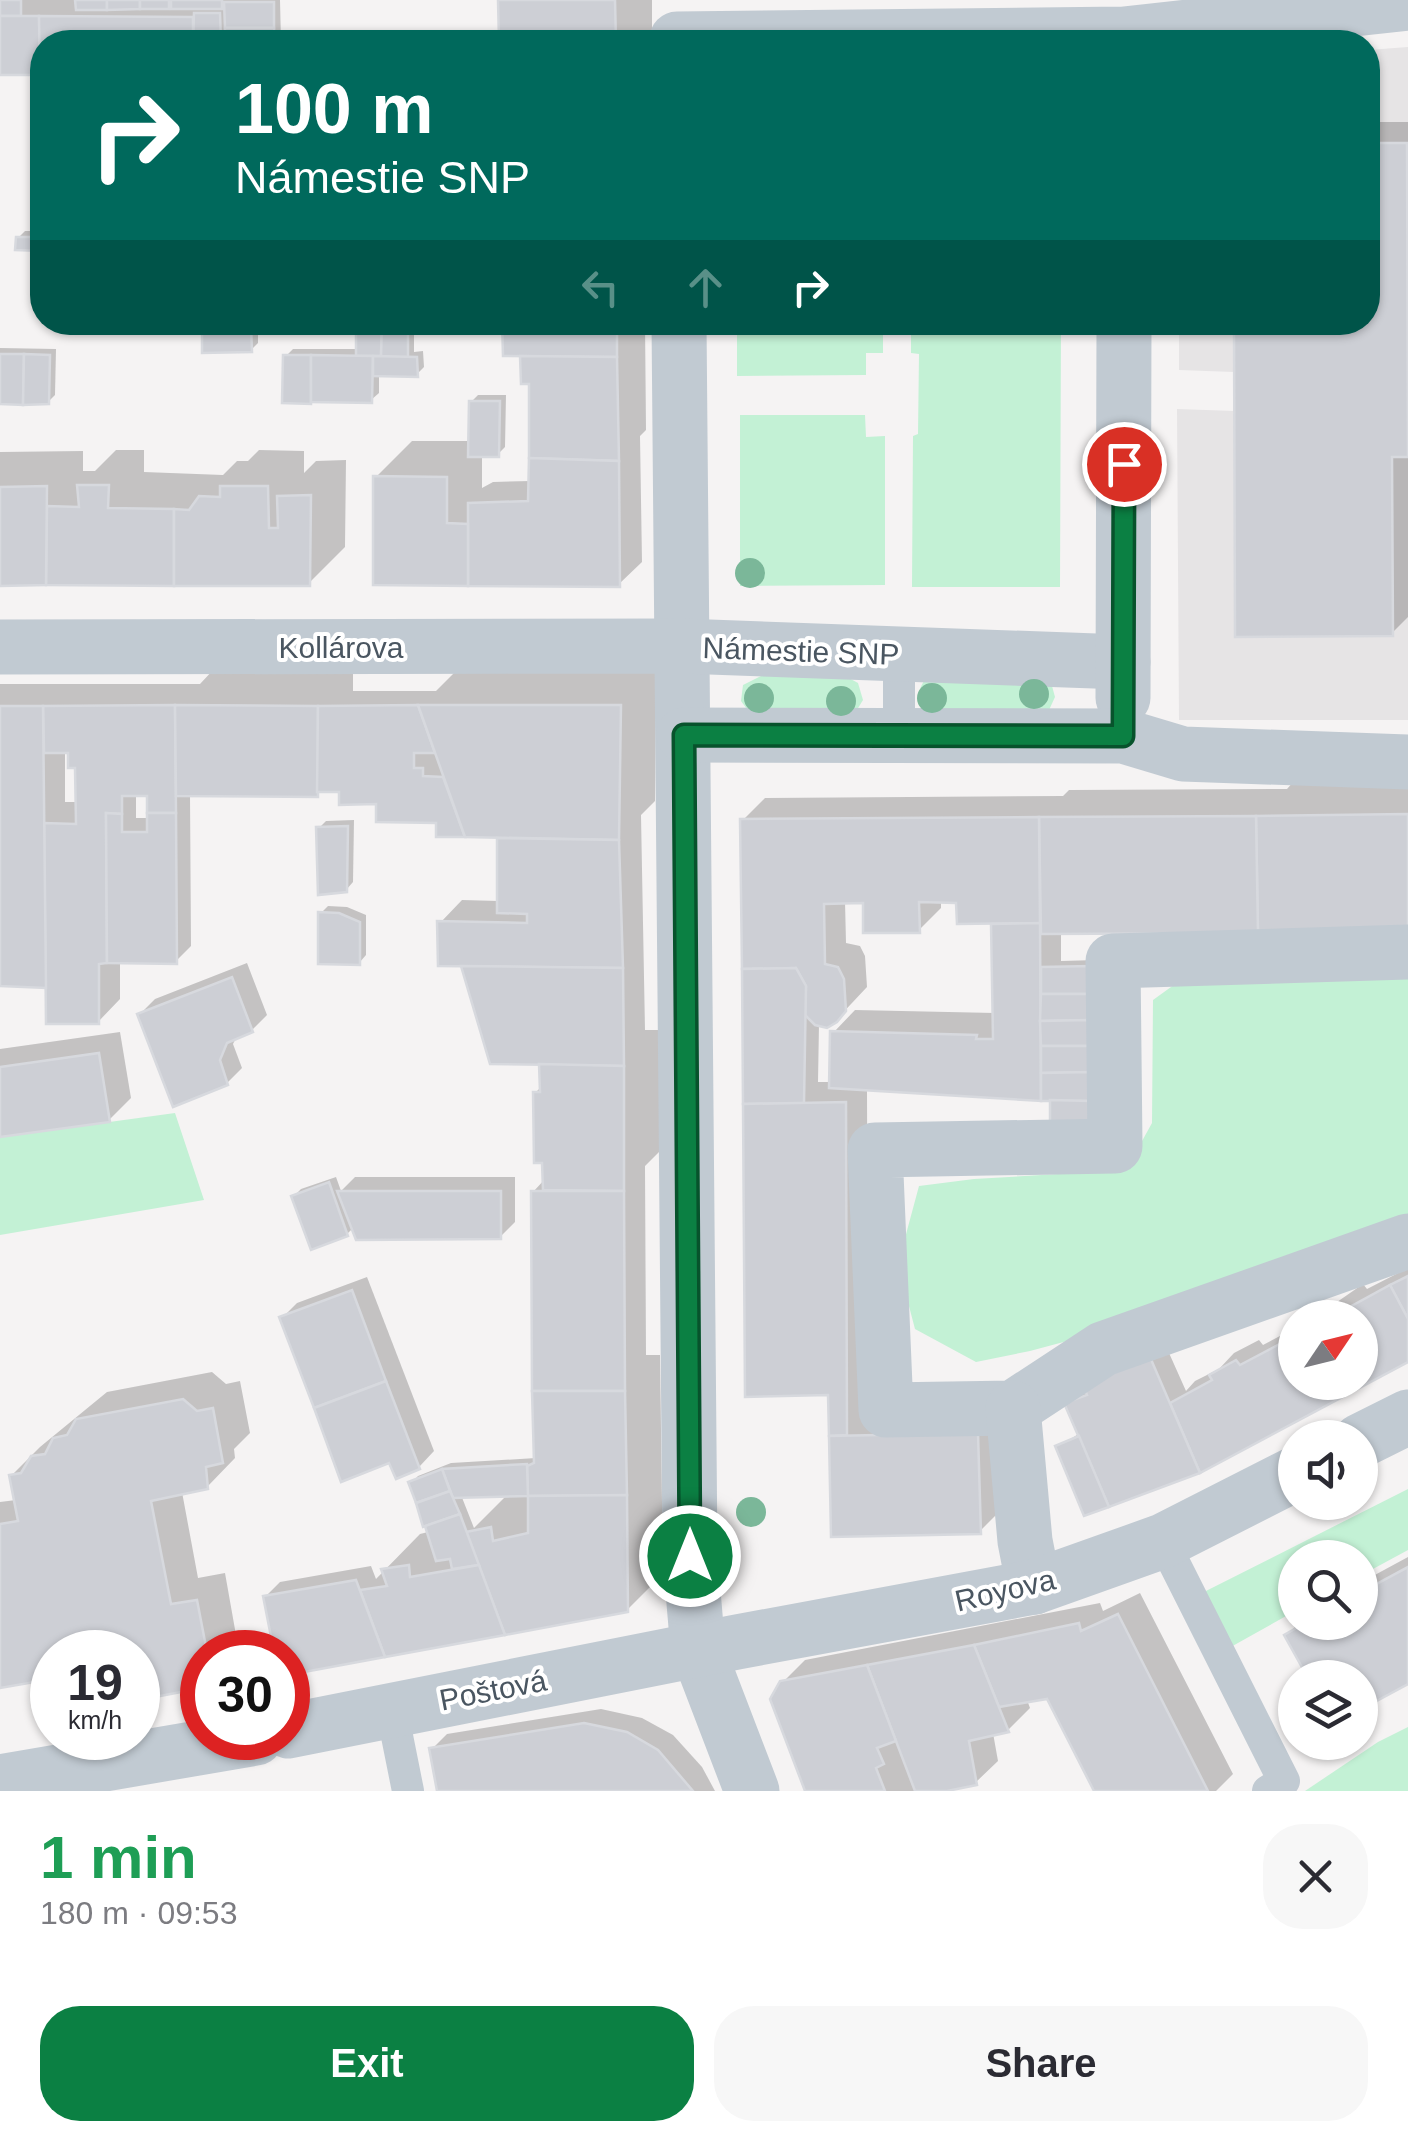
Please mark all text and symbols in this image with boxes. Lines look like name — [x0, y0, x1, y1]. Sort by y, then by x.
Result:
icon: right — [70, 70, 200, 200]
text: 100 m — [235, 70, 433, 148]
text: Námestie SNP — [235, 152, 530, 203]
icon: left — [573, 260, 628, 315]
icon: ahead — [678, 260, 733, 315]
icon: right — [783, 260, 838, 315]
pin — [1082, 422, 1167, 507]
icon: arrive — [1097, 437, 1152, 492]
street label: Kollárova — [278, 631, 404, 664]
street label: Námestie SNP — [702, 631, 900, 671]
north arrow — [1278, 1300, 1378, 1400]
map controls — [1278, 1300, 1378, 1760]
button: sound — [1278, 1420, 1378, 1520]
position arrow — [638, 1504, 742, 1608]
button: search — [1278, 1540, 1378, 1640]
street label: Royova — [952, 1562, 1059, 1618]
speed limit sign: 30 — [180, 1630, 310, 1760]
text: 19 — [67, 1655, 123, 1711]
button: layers — [1278, 1660, 1378, 1760]
street label: Poštová — [437, 1663, 550, 1717]
text: km/h — [68, 1706, 122, 1734]
text: 1 min — [40, 1824, 197, 1891]
button: close — [1263, 1824, 1368, 1929]
text: 180 m · 09:53 — [40, 1895, 237, 1931]
button: Exit — [40, 2006, 694, 2121]
button: Share — [714, 2006, 1368, 2121]

